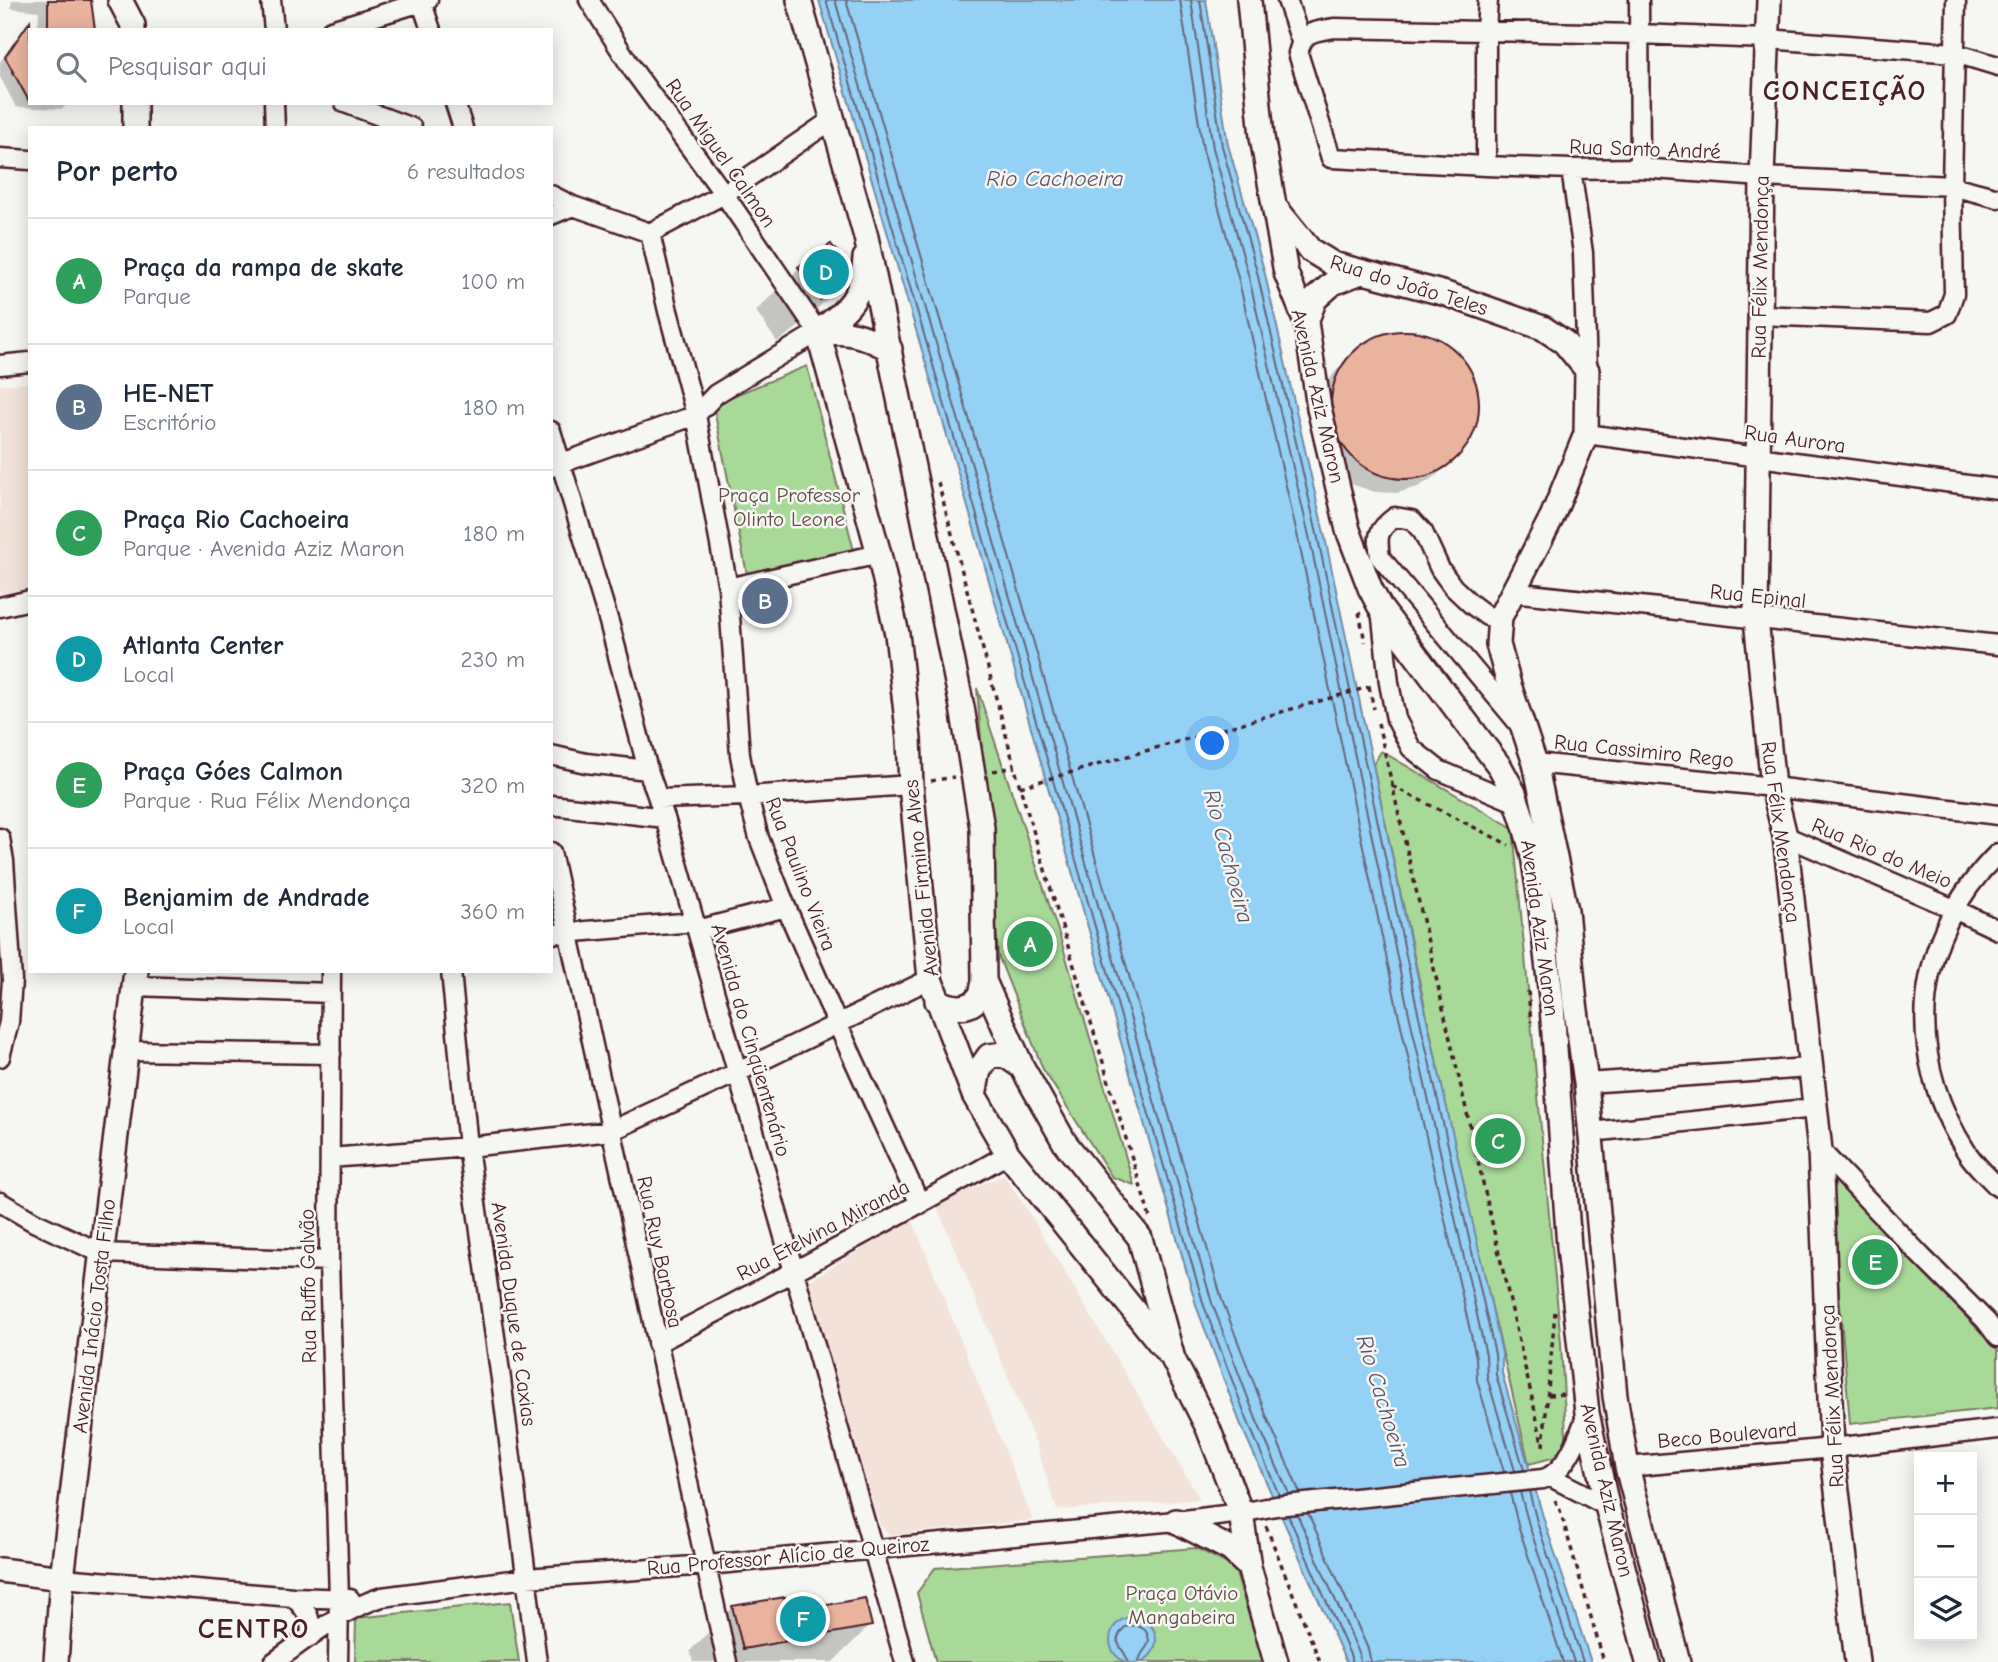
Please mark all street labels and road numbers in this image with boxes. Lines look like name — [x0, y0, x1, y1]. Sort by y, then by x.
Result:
street label: Rua Miguel Calmon — [661, 74, 781, 232]
street label: Rua Santo André — [1569, 134, 1721, 164]
street label: Rua Félix Mendonça — [1746, 175, 1774, 359]
street label: Rua do João Teles — [1327, 250, 1491, 320]
street label: Avenida Aziz Maron — [1286, 307, 1350, 485]
street label: Rua Aurora — [1743, 420, 1847, 458]
street label: Rua Epinal — [1709, 579, 1807, 613]
street label: Rua Cassimiro Rego — [1553, 730, 1735, 772]
street label: Rua Félix Mendonça — [1756, 740, 1806, 924]
street label: Avenida Firmino Alves — [899, 778, 943, 978]
street label: Rua Paulino Vieira — [761, 794, 841, 954]
street label: Rua Rio do Meio — [1808, 813, 1956, 893]
street label: Avenida Aziz Maron — [1516, 838, 1564, 1018]
street label: Avenida do Cinqüentenário — [706, 921, 796, 1159]
street label: Rua Ruy Barbosa — [632, 1174, 688, 1330]
street label: Rua Etelvina Miranda — [733, 1174, 913, 1286]
street label: Avenida Inácio Tosta Filho — [68, 1197, 120, 1435]
street label: Avenida Duque de Caxias — [486, 1200, 542, 1428]
street label: Rua Ruffo Galvão — [295, 1209, 321, 1363]
street label: Rua Félix Mendonça — [1815, 1304, 1849, 1488]
street label: Avenida Aziz Maron — [1575, 1401, 1639, 1579]
street label: Beco Boulevard — [1656, 1417, 1798, 1453]
street label: Rua Professor Alício de Queiroz — [646, 1532, 930, 1580]

